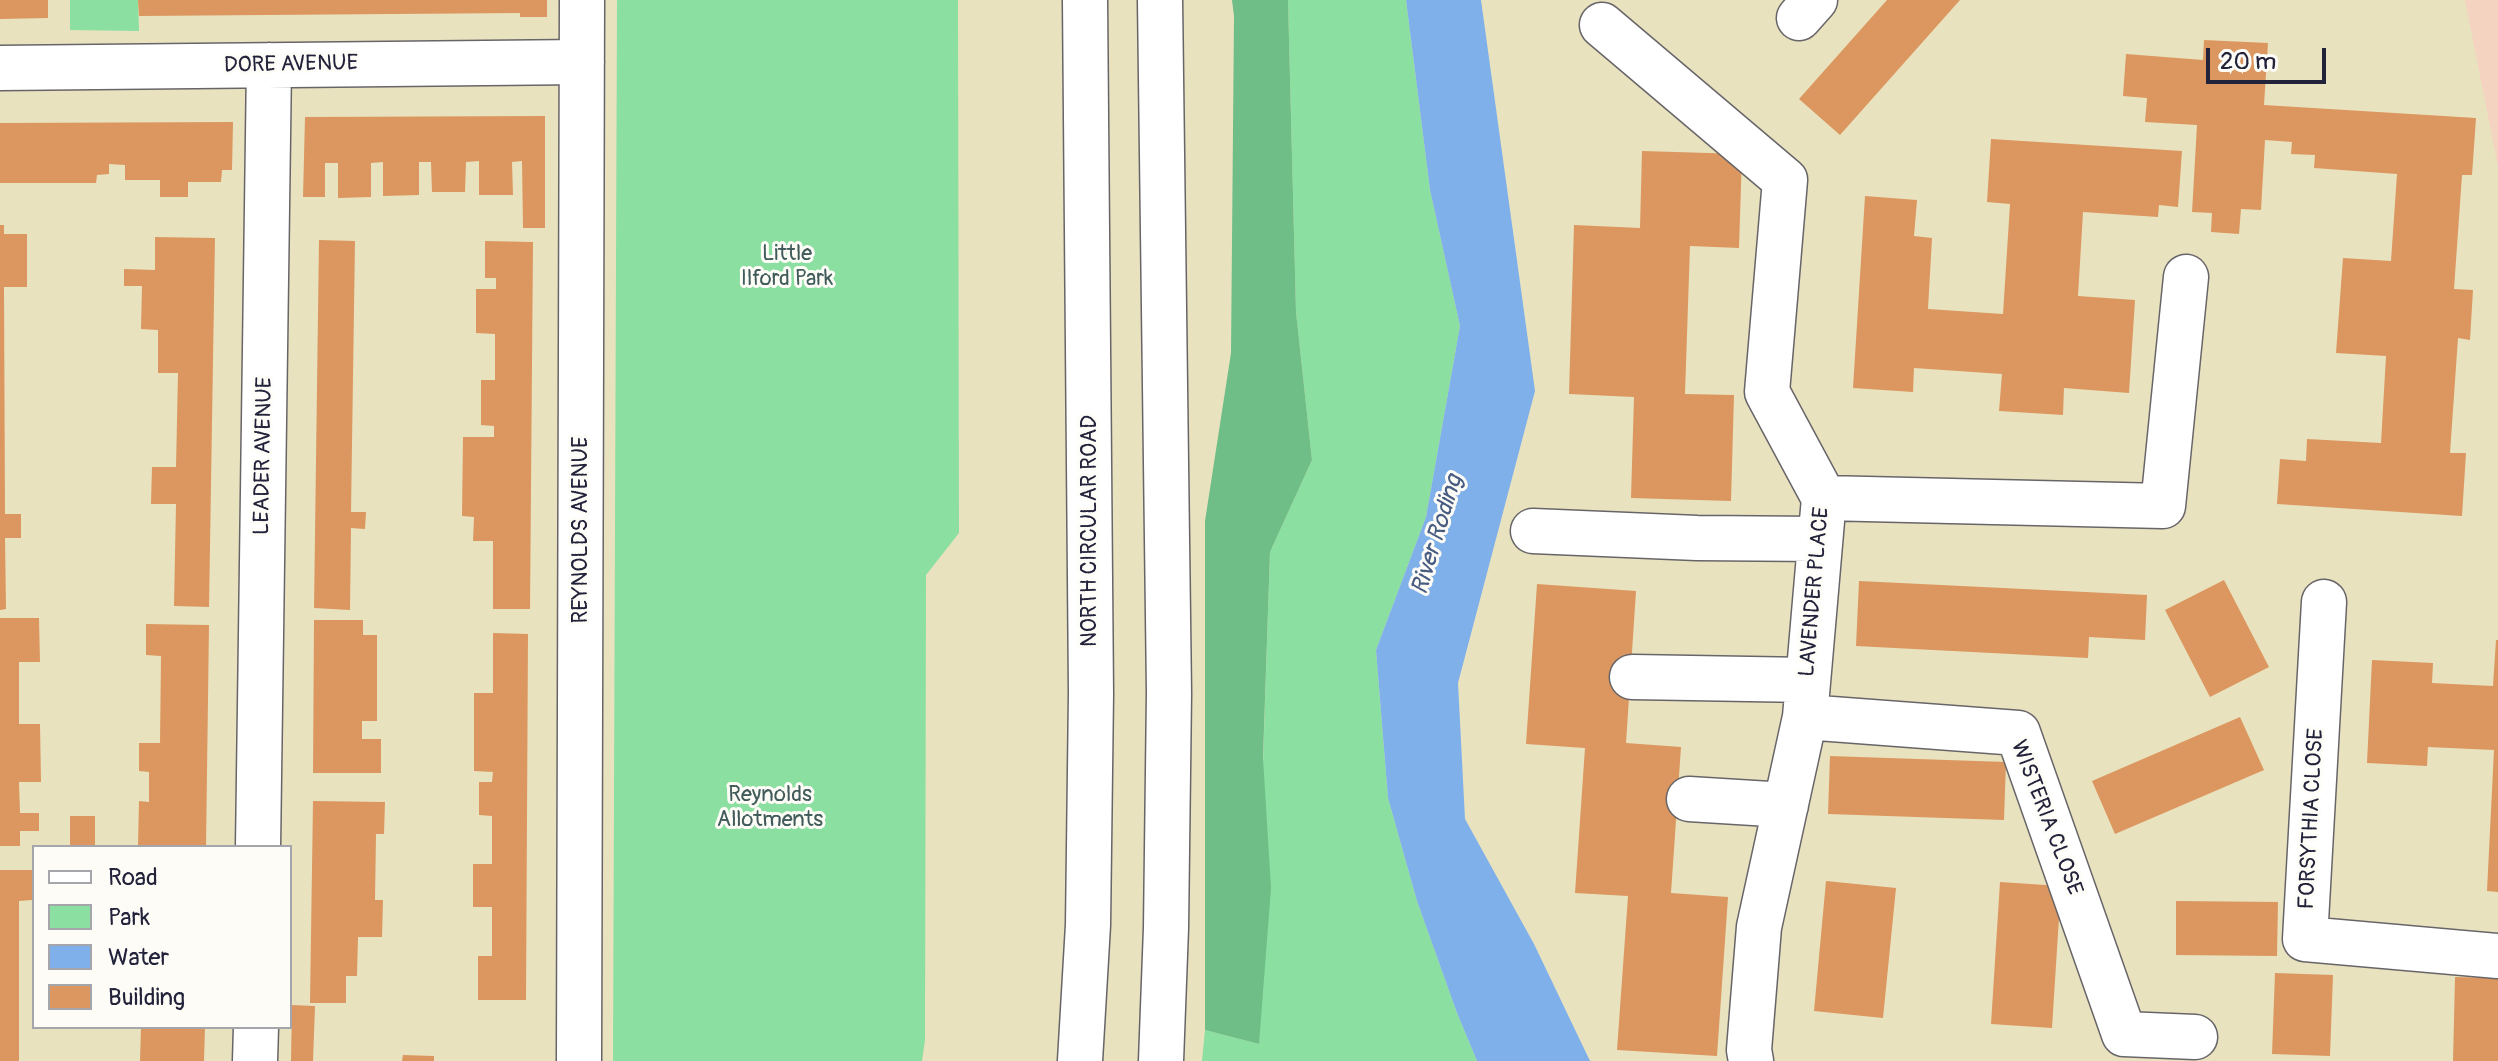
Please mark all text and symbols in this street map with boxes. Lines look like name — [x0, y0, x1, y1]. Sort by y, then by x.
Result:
scale bar — [2210, 32, 2330, 82]
text: 20 m — [2220, 47, 2276, 76]
street label: DORE AVENUE — [224, 51, 358, 79]
park label: Little Ilford Park — [741, 241, 833, 292]
street label: LEADER AVENUE — [249, 377, 279, 535]
street label: NORTH CIRCULAR ROAD — [1077, 415, 1103, 647]
street label: REYNOLDS AVENUE — [568, 437, 594, 623]
water label: River Roding — [1406, 472, 1470, 598]
street label: LAVENDER PLACE — [1794, 506, 1836, 678]
street label: FORSYTHIA CLOSE — [2294, 728, 2330, 910]
street label: WISTERIA CLOSE — [2004, 737, 2088, 899]
park label: Reynolds Allotments — [717, 782, 823, 834]
legend — [32, 845, 292, 1029]
text: Road — [108, 863, 158, 892]
text: Park — [108, 903, 150, 932]
text: Water — [108, 943, 169, 972]
text: Building — [108, 983, 185, 1012]

